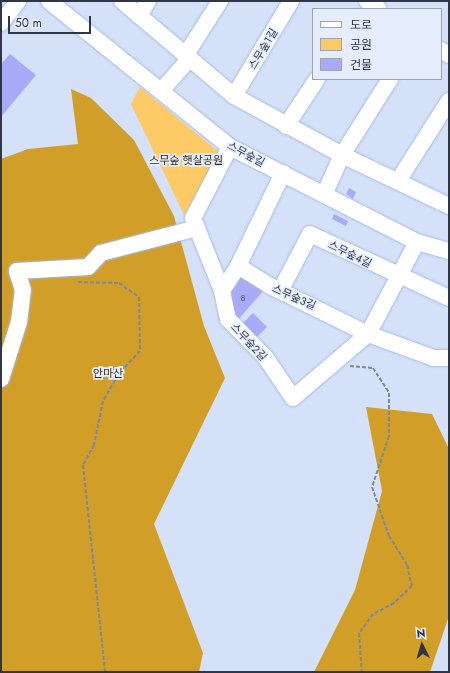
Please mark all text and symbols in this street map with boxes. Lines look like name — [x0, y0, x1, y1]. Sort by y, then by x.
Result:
scale bar — [10, 8, 93, 34]
legend — [312, 8, 442, 80]
text: 50 m — [15, 14, 42, 32]
text: 도로 — [350, 16, 372, 34]
street label: 스무숲1길 — [246, 26, 280, 72]
text: 공원 — [350, 36, 372, 54]
text: 건물 — [350, 56, 372, 74]
street label: 스무숲길 — [225, 139, 267, 169]
park label: 스무숲 햇살공원 — [149, 153, 223, 167]
street label: 스무숲4길 — [326, 238, 374, 270]
street label: 스무숲3길 — [270, 282, 318, 312]
house number: 8 — [241, 293, 245, 303]
street label: 스무숲2길 — [228, 320, 270, 364]
park label: 안마산 — [93, 366, 123, 380]
north arrow — [402, 625, 442, 665]
text: N — [416, 625, 426, 641]

